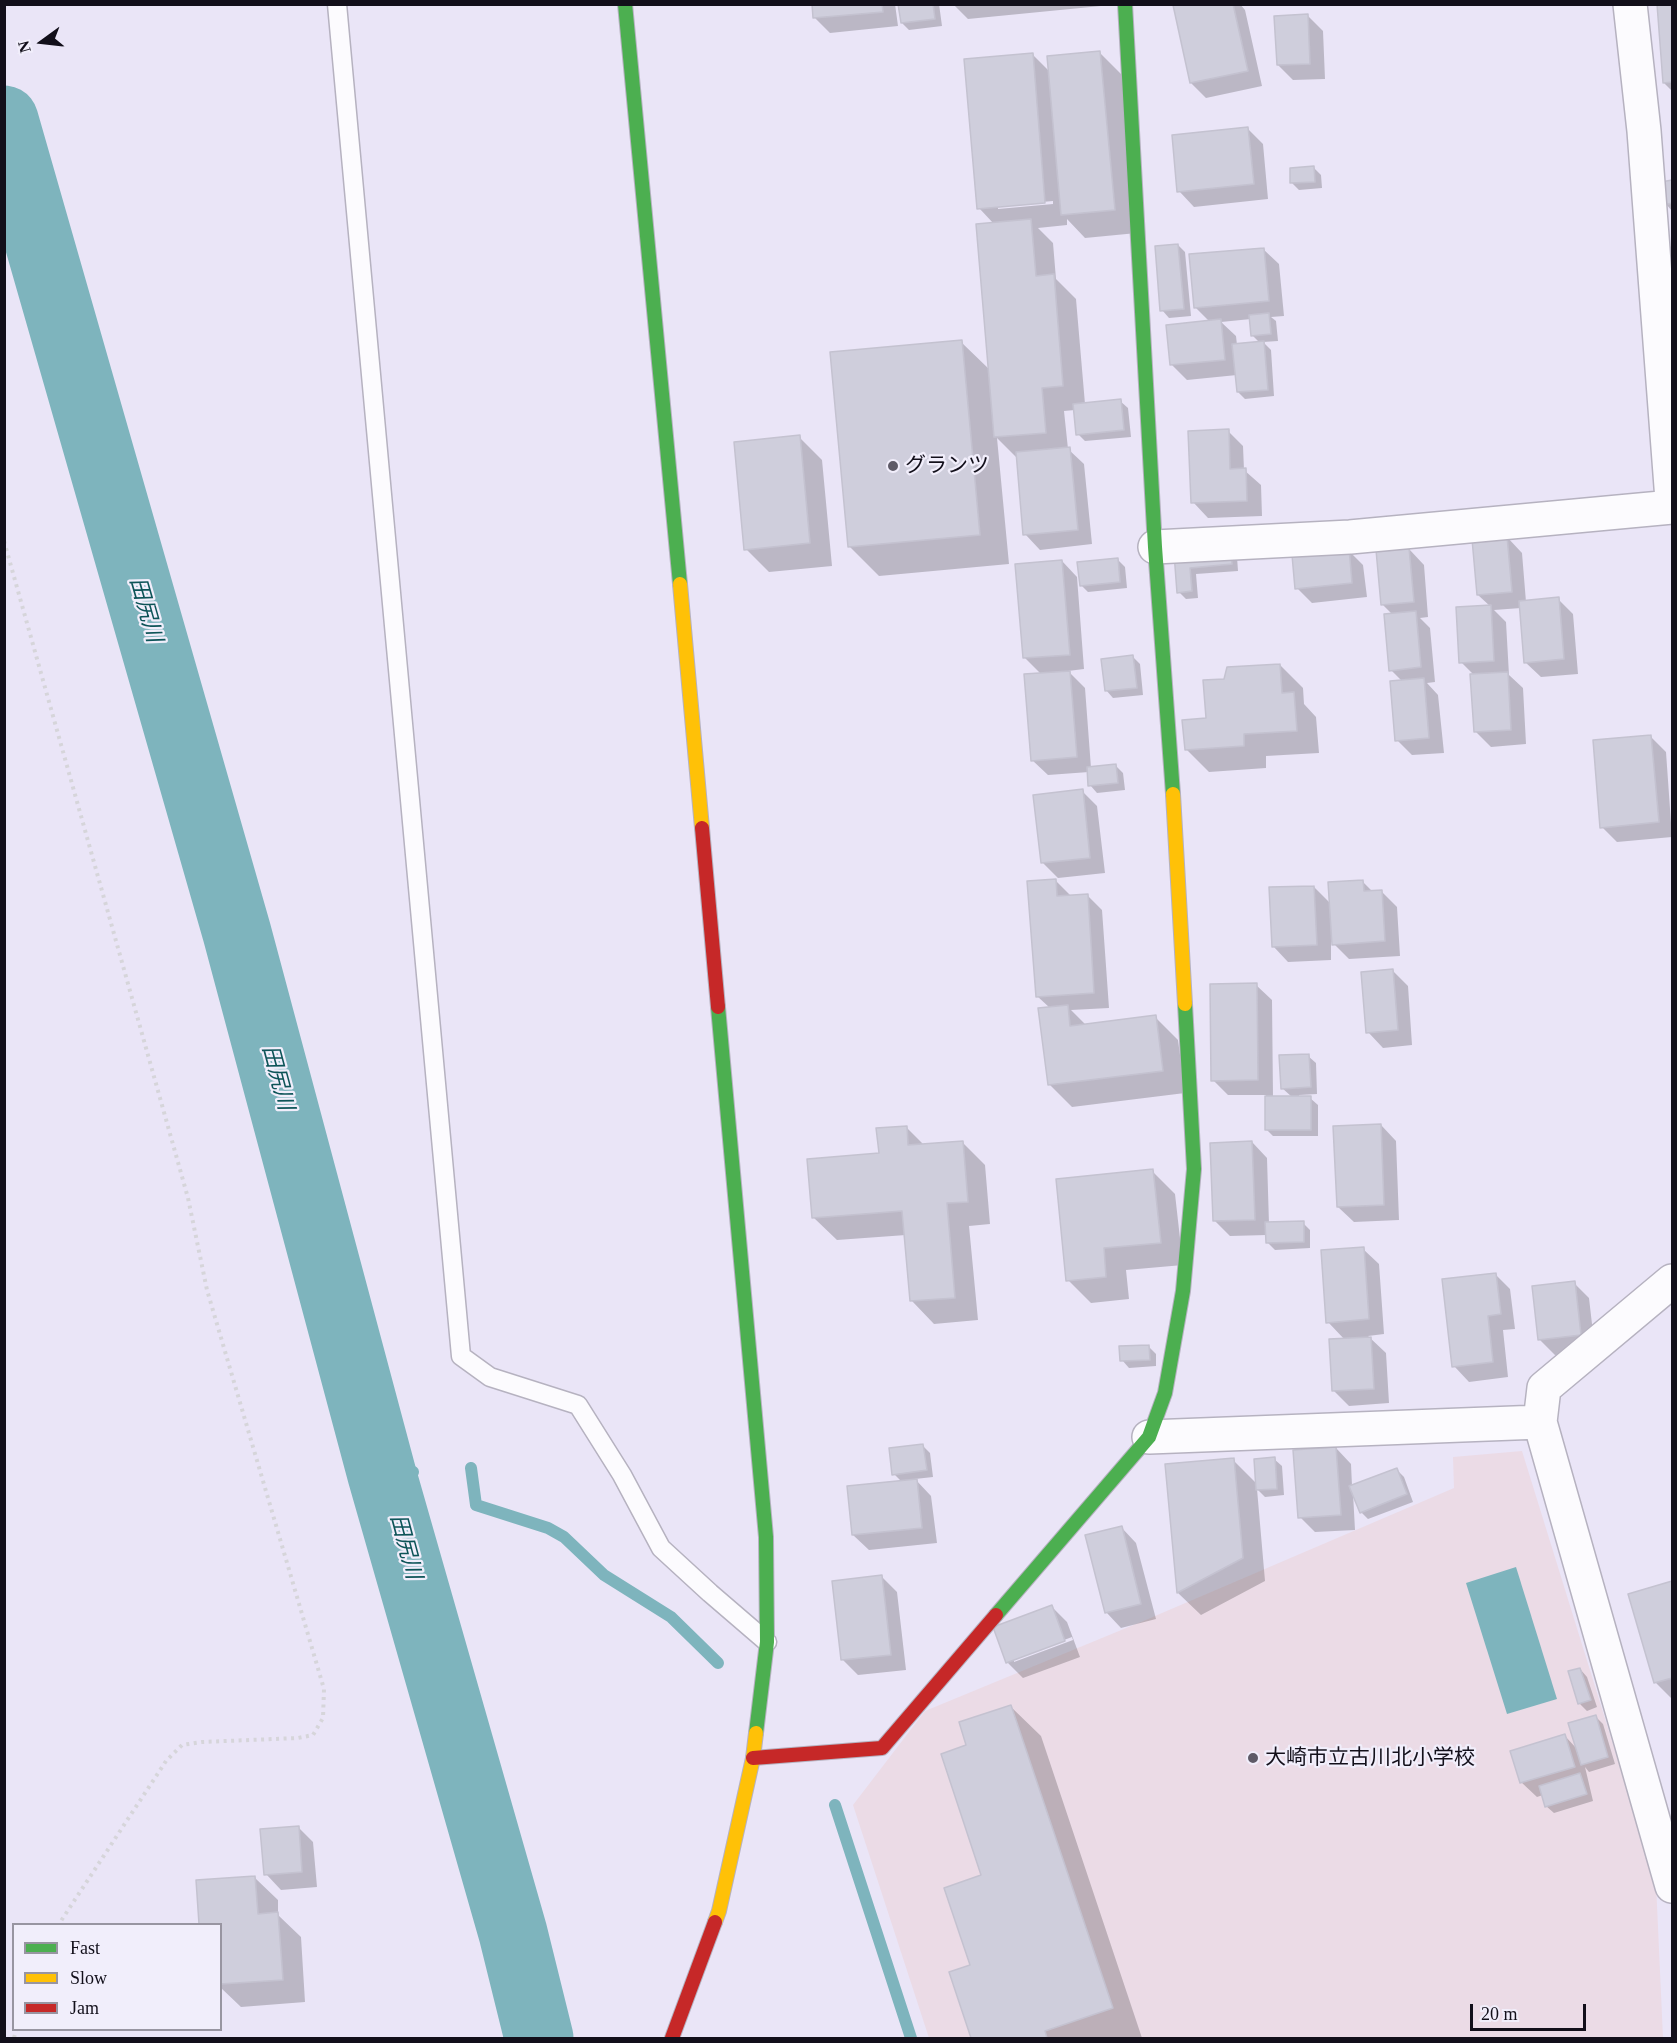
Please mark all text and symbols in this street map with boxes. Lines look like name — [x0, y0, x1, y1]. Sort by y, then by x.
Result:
north arrow — [12, 12, 72, 72]
text: N — [14, 39, 34, 55]
place label: グランツ — [905, 453, 989, 479]
marker: グランツ — [886, 459, 900, 473]
water label: 田尻川 — [123, 575, 167, 645]
water label: 田尻川 — [256, 1043, 298, 1113]
water label: 田尻川 — [384, 1512, 426, 1582]
place label: 大崎市立古川北小学校 — [1265, 1745, 1475, 1771]
marker: 大崎市立古川北小学校 — [1246, 1751, 1260, 1765]
legend — [12, 1923, 222, 2031]
text: Fast — [70, 1938, 100, 1958]
text: Slow — [70, 1968, 107, 1988]
scale bar — [1473, 1992, 1588, 2030]
text: Jam — [70, 1998, 99, 2018]
text: 20 m — [1481, 2004, 1518, 2024]

